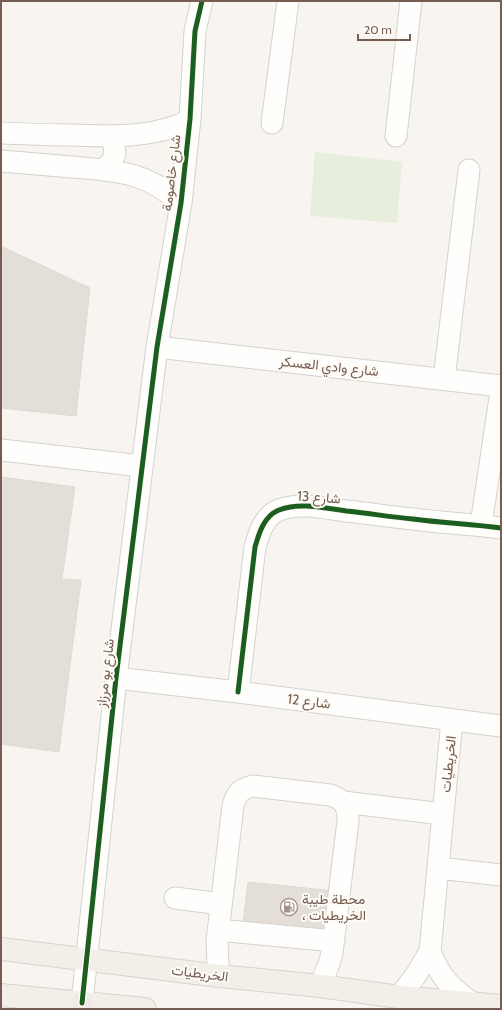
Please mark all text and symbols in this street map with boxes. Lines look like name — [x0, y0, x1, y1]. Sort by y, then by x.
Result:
scale bar — [358, 16, 410, 42]
text: 20 m — [364, 22, 392, 37]
street label: شارع خاصومة — [157, 134, 187, 213]
street label: شارع وادي العسكر — [277, 352, 380, 383]
street label: شارع 13 — [297, 487, 341, 509]
street label: شارع بو مرزاز — [92, 637, 120, 710]
street label: شارع 12 — [286, 689, 332, 715]
street label: الخريطيات — [436, 735, 460, 793]
place label: محطة طيبة ، الخريطيات — [302, 890, 366, 924]
fuel station icon: محطة طيبة ، الخريطيات — [279, 897, 299, 917]
street label: الخريطيات — [171, 961, 229, 985]

